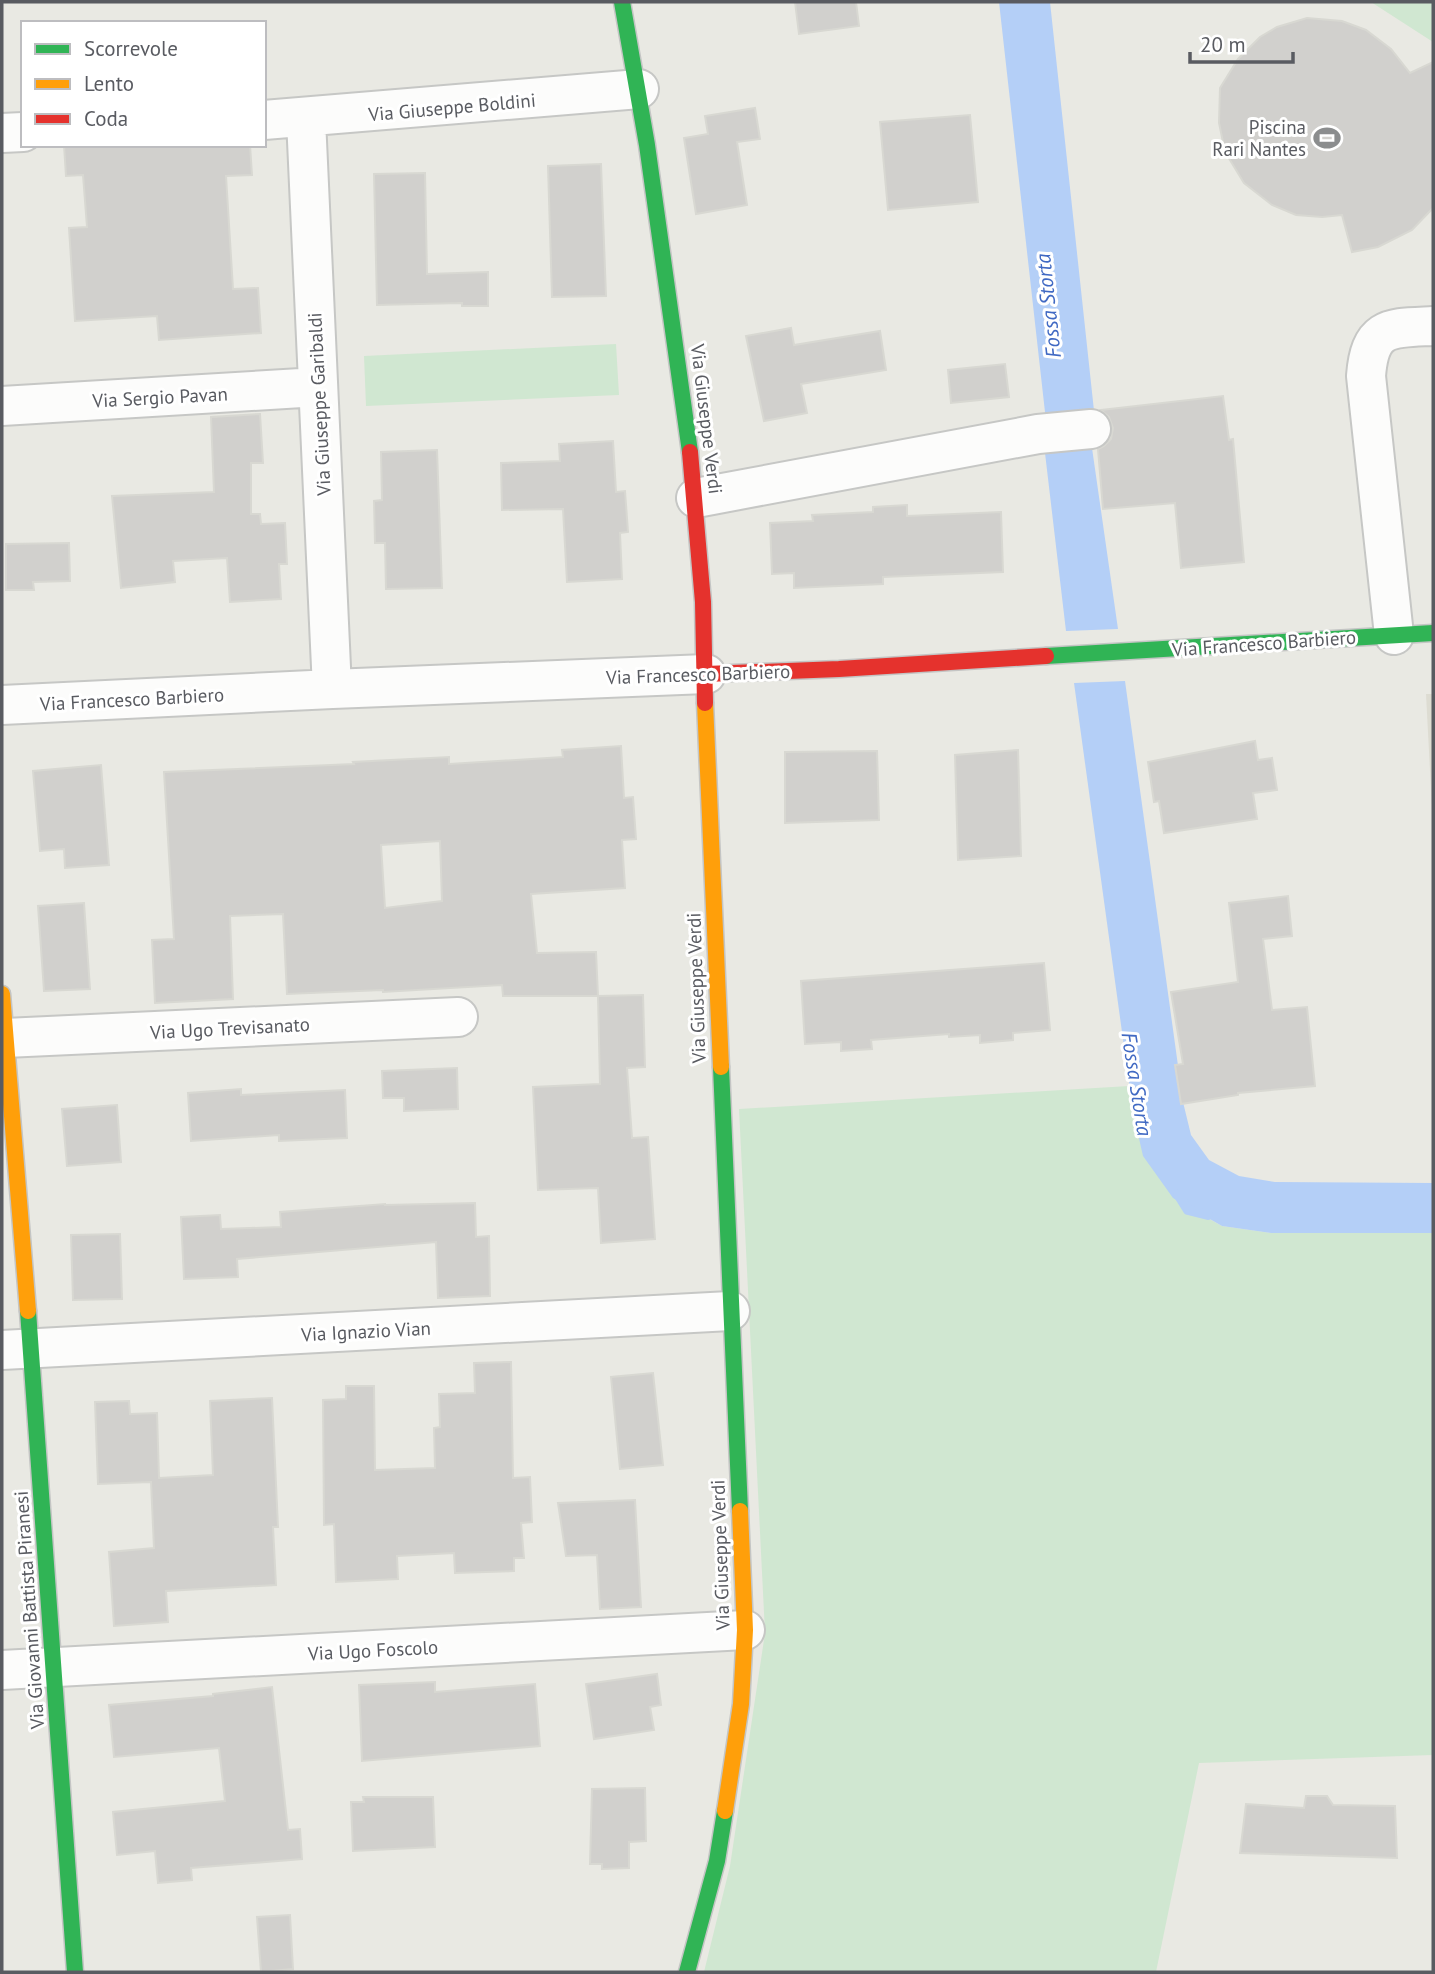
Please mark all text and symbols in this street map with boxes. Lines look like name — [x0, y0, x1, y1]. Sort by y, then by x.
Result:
legend — [21, 21, 266, 147]
scale bar — [1190, 21, 1293, 65]
text: 20 m — [1200, 31, 1246, 58]
text: Scorrevole — [84, 35, 178, 62]
text: Lento — [84, 70, 134, 97]
street label: Via Giuseppe Boldini — [366, 88, 537, 126]
text: Coda — [84, 105, 128, 132]
place label: Piscina Rari Nantes — [1212, 115, 1306, 161]
sports icon: Piscina Rari Nantes — [1312, 123, 1342, 153]
water label: Fossa Storta — [1029, 252, 1067, 359]
street label: Via Giuseppe Garibaldi — [302, 312, 336, 497]
street label: Via Giuseppe Verdi — [686, 342, 728, 495]
street label: Via Sergio Pavan — [91, 381, 228, 413]
street label: Via Francesco Barbiero — [1170, 625, 1357, 661]
street label: Via Francesco Barbiero — [604, 659, 791, 689]
street label: Via Francesco Barbiero — [38, 682, 225, 716]
street label: Via Giuseppe Verdi — [681, 912, 711, 1065]
street label: Via Ugo Trevisanato — [149, 1012, 310, 1044]
water label: Fossa Storta — [1115, 1030, 1159, 1139]
street label: Via Ignazio Vian — [300, 1316, 431, 1346]
street label: Via Giuseppe Verdi — [705, 1479, 735, 1632]
street label: Via Giovanni Battista Piranesi — [9, 1490, 49, 1731]
street label: Via Ugo Foscolo — [306, 1635, 439, 1665]

